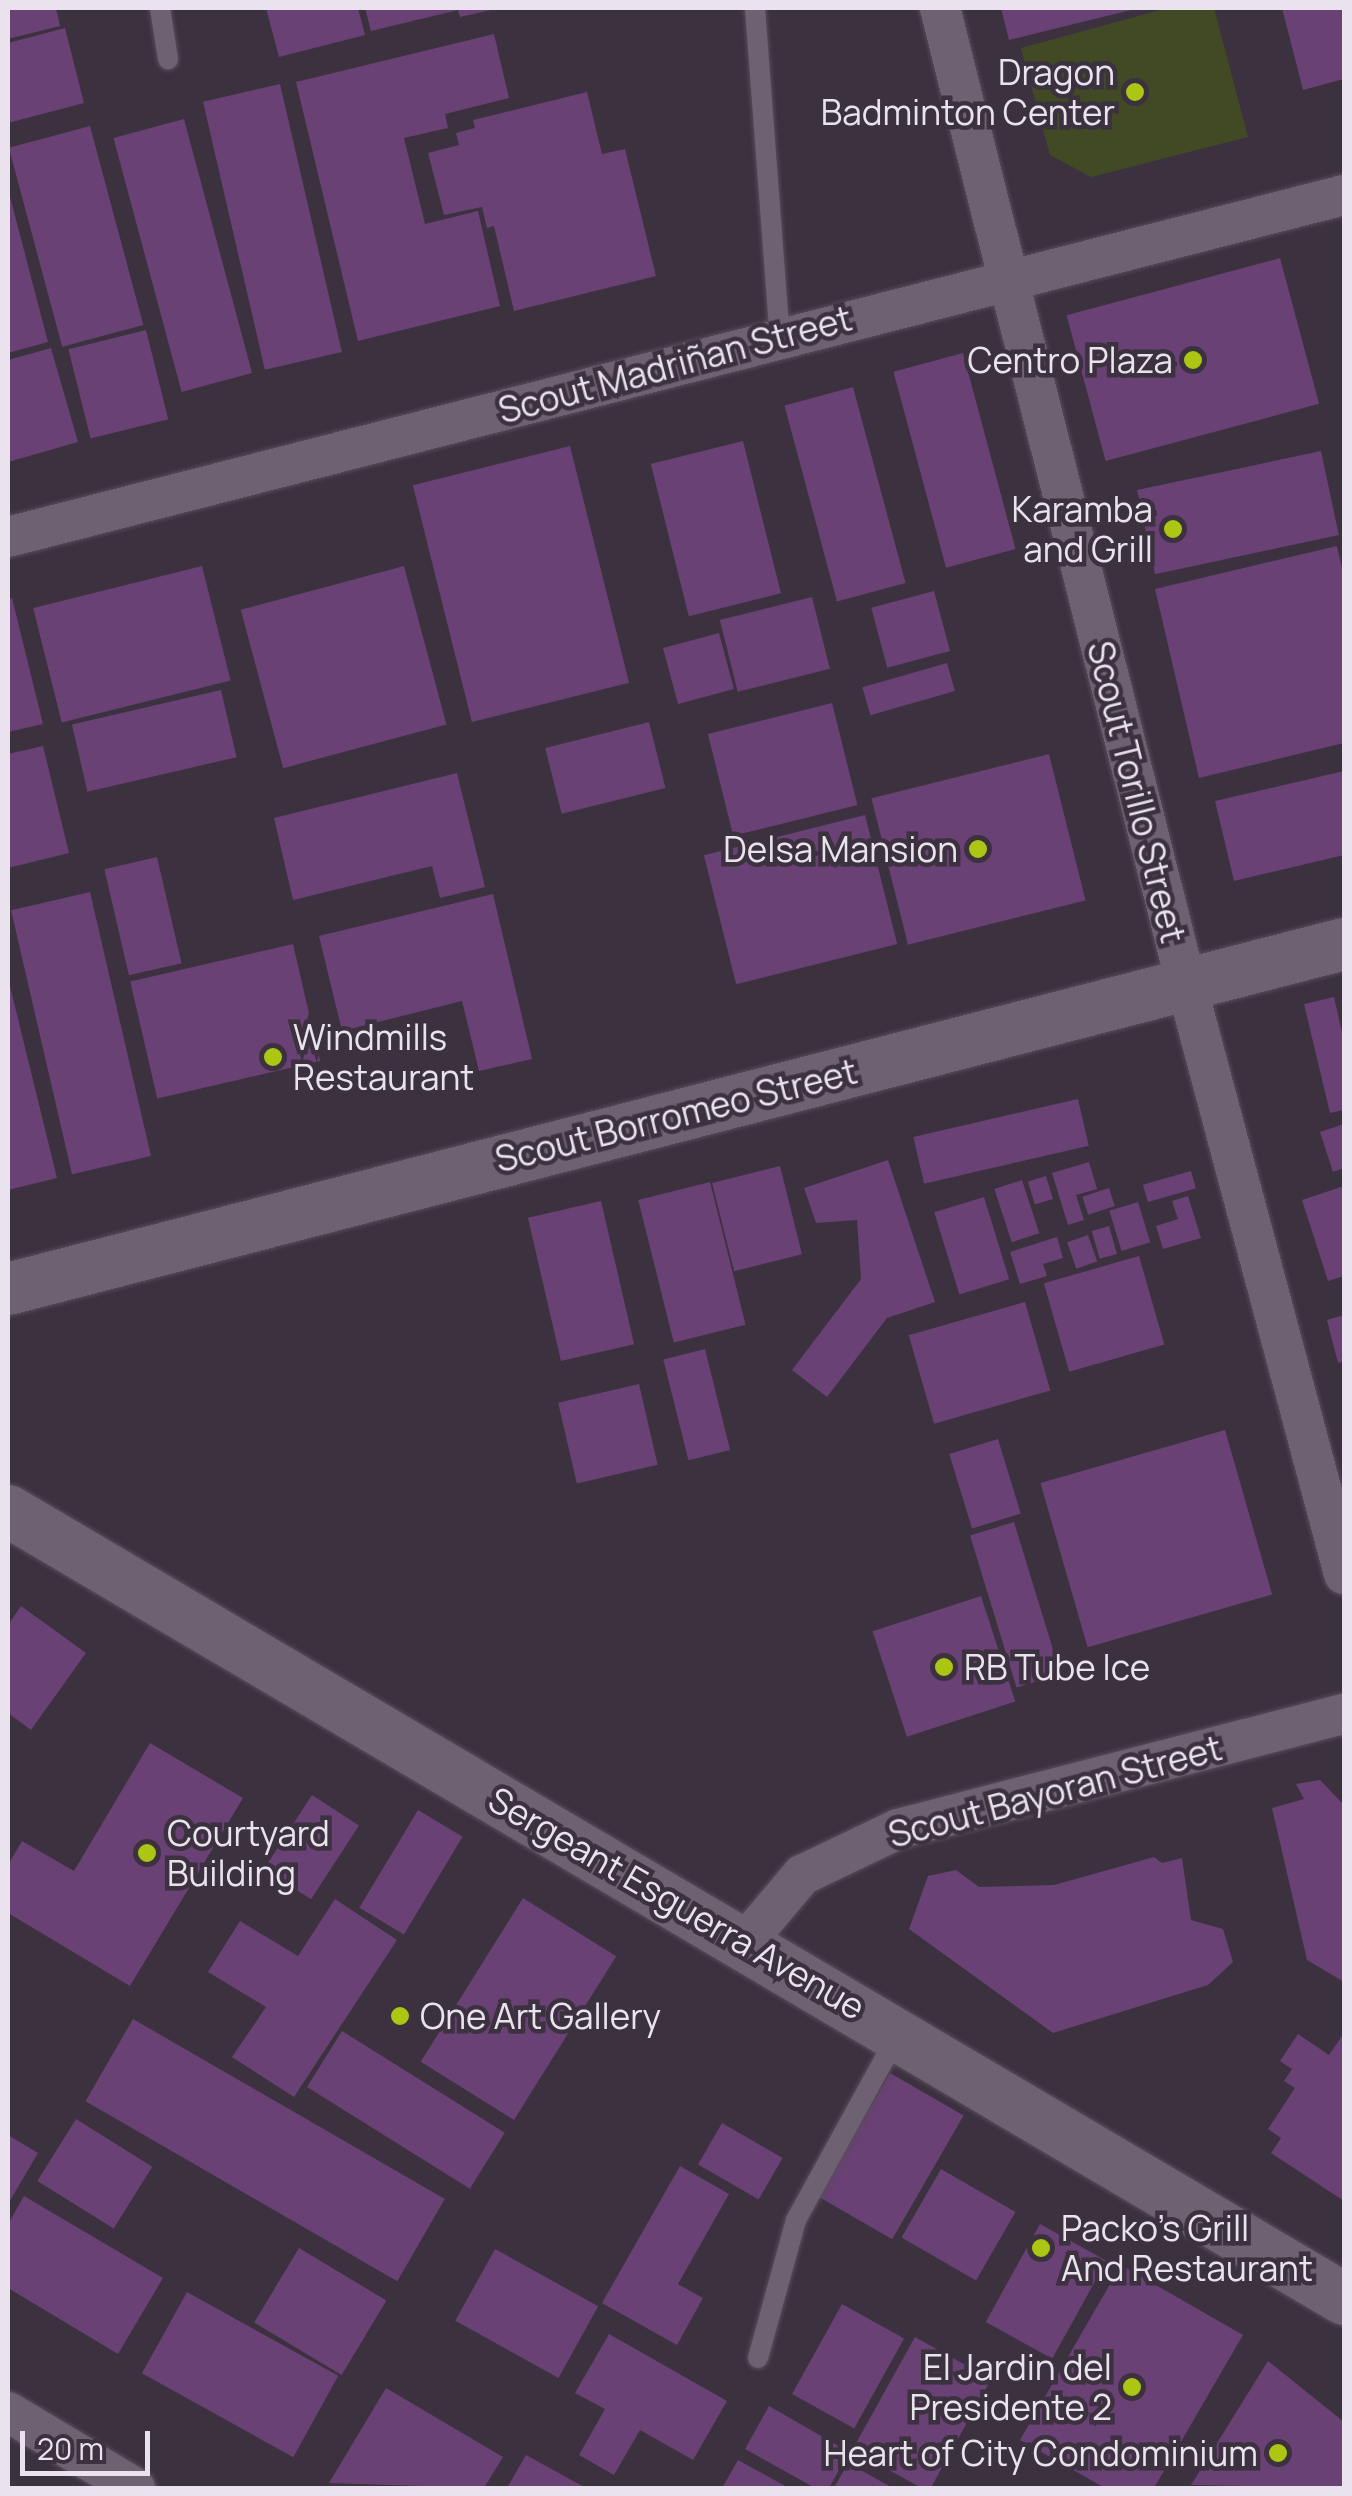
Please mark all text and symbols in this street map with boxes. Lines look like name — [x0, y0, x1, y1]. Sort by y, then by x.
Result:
place label: Dragon Badminton Center — [821, 51, 1115, 133]
marker: Dragon Badminton Center — [1124, 81, 1146, 103]
street label: Scout Madriñan Street — [494, 297, 856, 431]
place label: Centro Plaza — [968, 339, 1173, 381]
marker: Centro Plaza — [1182, 349, 1204, 371]
place label: Karamba and Grill — [1012, 488, 1153, 570]
marker: Karamba and Grill — [1162, 518, 1184, 540]
street label: Scout Torillo Street — [1079, 637, 1195, 947]
place label: Delsa Mansion — [723, 828, 958, 870]
marker: Delsa Mansion — [967, 838, 989, 860]
place label: Windmills Restaurant — [293, 1016, 474, 1098]
marker: Windmills Restaurant — [262, 1046, 284, 1068]
street label: Scout Borromeo Street — [491, 1050, 861, 1180]
place label: RB Tube Ice — [964, 1646, 1150, 1688]
marker: RB Tube Ice — [933, 1656, 955, 1678]
street label: Scout Bayoran Street — [884, 1726, 1226, 1856]
street label: Sergeant Esguerra Avenue — [482, 1778, 872, 2028]
place label: Courtyard Building — [167, 1812, 330, 1894]
marker: Courtyard Building — [136, 1842, 158, 1864]
place label: One Art Gallery — [420, 1995, 661, 2037]
marker: One Art Gallery — [389, 2005, 411, 2027]
place label: Packo's Grill And Restaurant — [1061, 2207, 1313, 2289]
marker: Packo's Grill And Restaurant — [1030, 2237, 1052, 2259]
place label: El Jardin del Presidente 2 — [909, 2346, 1112, 2428]
marker: El Jardin del Presidente 2 — [1121, 2376, 1143, 2398]
scale bar — [25, 2411, 155, 2473]
text: 20 m — [37, 2428, 104, 2469]
place label: Heart of City Condominium — [823, 2432, 1258, 2474]
marker: Heart of City Condominium — [1267, 2442, 1289, 2464]

